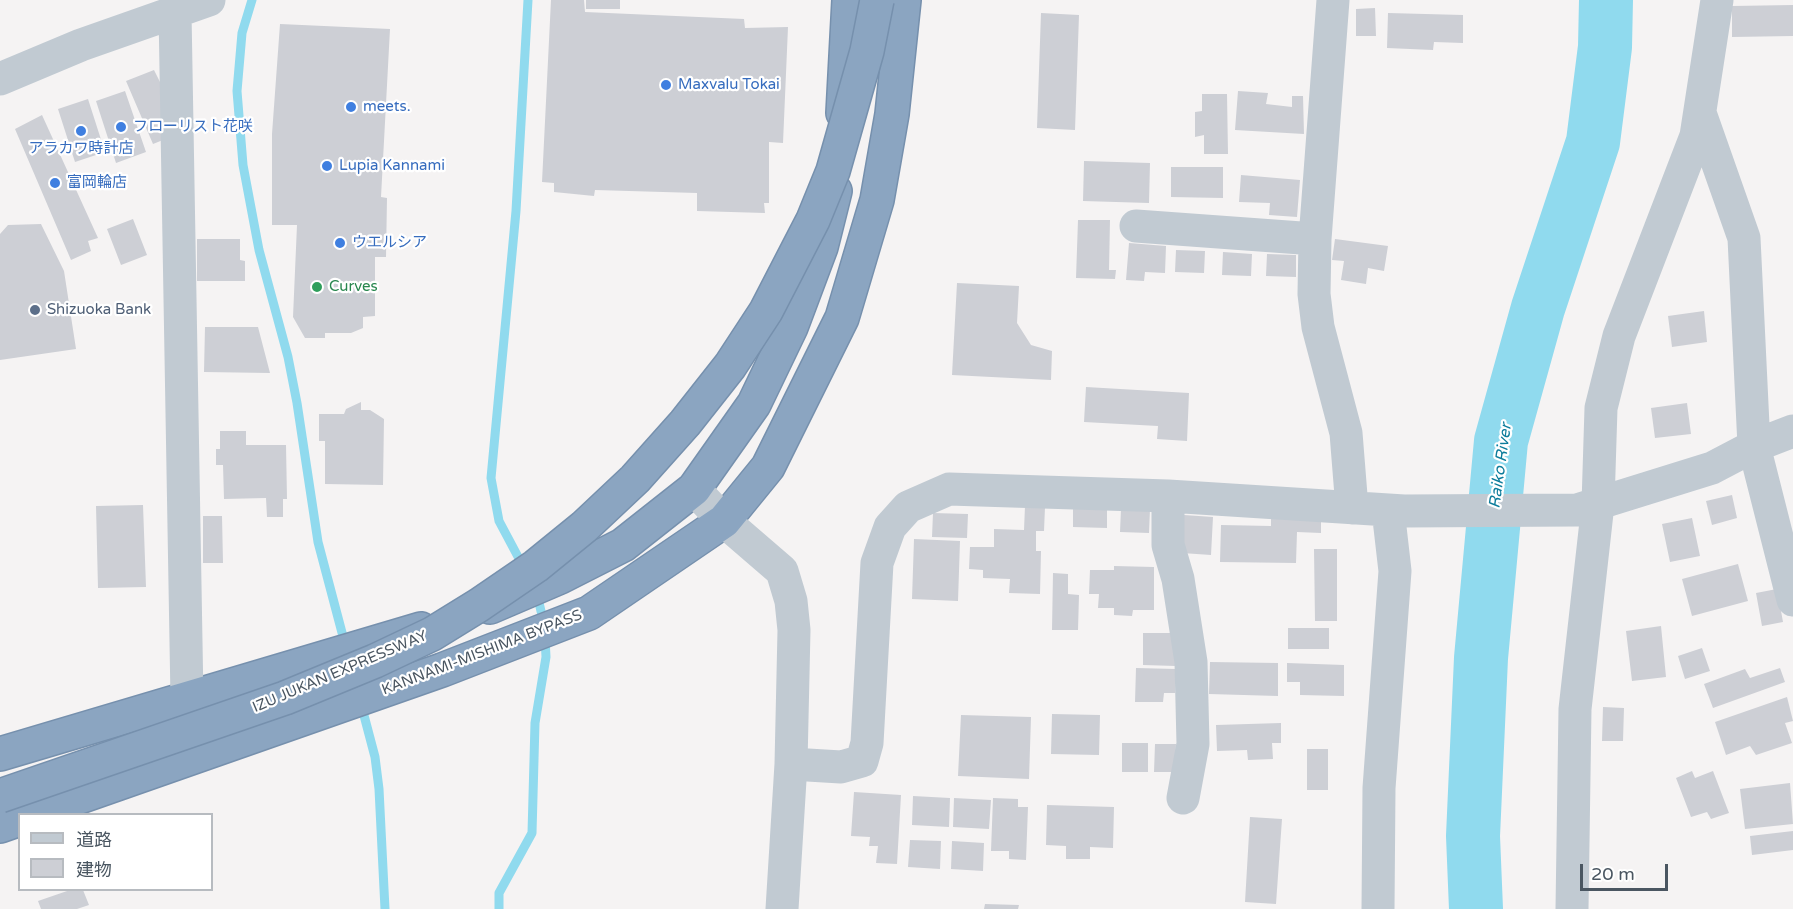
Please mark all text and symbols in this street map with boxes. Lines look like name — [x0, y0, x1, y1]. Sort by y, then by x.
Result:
place label: Maxvalu Tokai — [678, 76, 780, 94]
marker: Maxvalu Tokai — [659, 78, 673, 92]
place label: meets. — [363, 98, 411, 116]
marker: meets. — [344, 100, 358, 114]
place label: フローリスト花咲 — [133, 118, 253, 136]
marker: フローリスト花咲 — [114, 120, 128, 134]
marker: アラカワ時計店 — [74, 124, 88, 138]
place label: アラカワ時計店 — [29, 140, 133, 158]
place label: Lupia Kannami — [339, 157, 445, 175]
marker: Lupia Kannami — [320, 159, 334, 173]
place label: 富岡輪店 — [67, 174, 127, 192]
marker: 富岡輪店 — [48, 176, 62, 190]
place label: ウエルシア — [352, 234, 427, 252]
marker: ウエルシア — [333, 236, 347, 250]
place label: Curves — [329, 278, 378, 296]
marker: Curves — [310, 280, 324, 294]
place label: Shizuoka Bank — [47, 301, 151, 319]
marker: Shizuoka Bank — [28, 303, 42, 317]
water label: Raiko River — [1486, 422, 1516, 510]
street label: KANNAMI-MISHIMA BYPASS — [379, 606, 585, 700]
street label: IZU JUKAN EXPRESSWAY — [250, 627, 430, 717]
legend — [18, 813, 213, 891]
text: 道路 — [76, 829, 112, 851]
scale bar — [1583, 852, 1672, 890]
text: 建物 — [76, 859, 112, 881]
text: 20 m — [1591, 863, 1635, 885]

